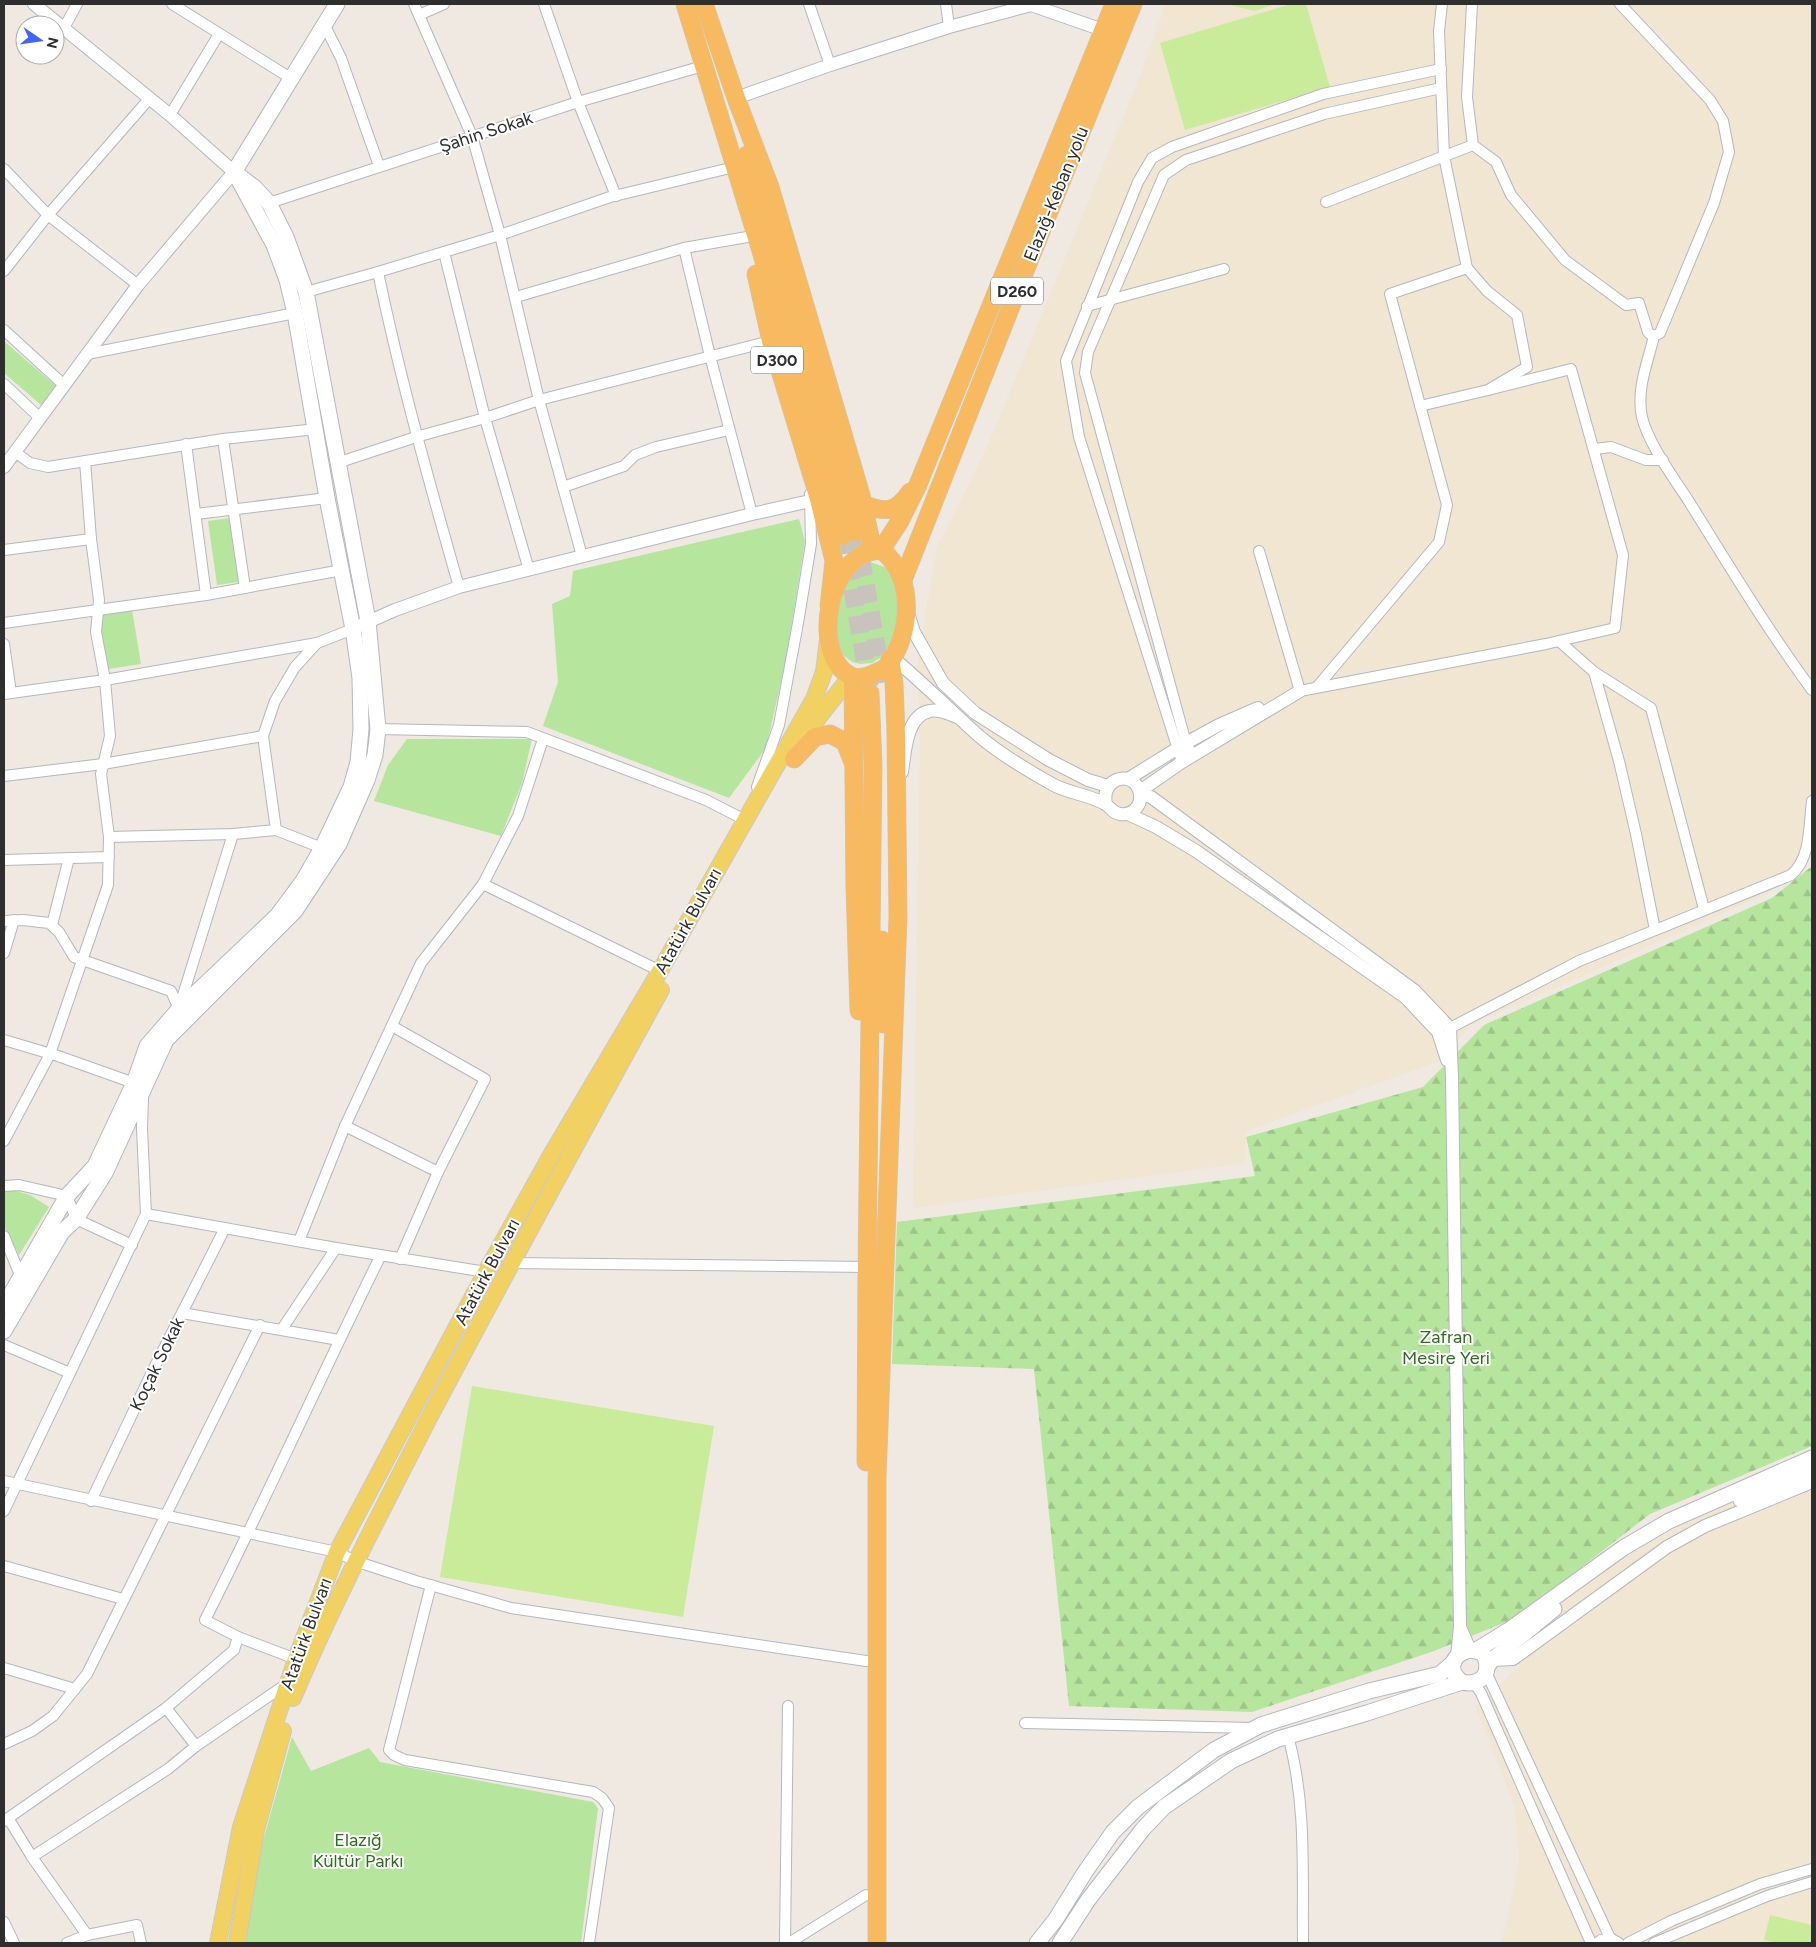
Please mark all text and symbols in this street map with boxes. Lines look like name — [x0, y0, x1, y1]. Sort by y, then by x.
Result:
north arrow — [15, 15, 65, 65]
text: N — [43, 36, 62, 50]
street label: Şahin Sokak — [437, 106, 536, 157]
street label: Elazığ-Keban yolu — [1019, 123, 1093, 265]
road number: D260 — [991, 278, 1043, 304]
road number: D300 — [751, 346, 803, 374]
street label: Atatürk Bulvarı — [650, 864, 726, 978]
street label: Atatürk Bulvarı — [450, 1215, 524, 1329]
street label: Koçak Sokak — [125, 1313, 189, 1414]
park label: Zafran Mesire Yeri — [1402, 1326, 1490, 1369]
street label: Atatürk Bulvarı — [276, 1575, 336, 1693]
park label: Elazığ Kültür Parkı — [313, 1829, 403, 1872]

